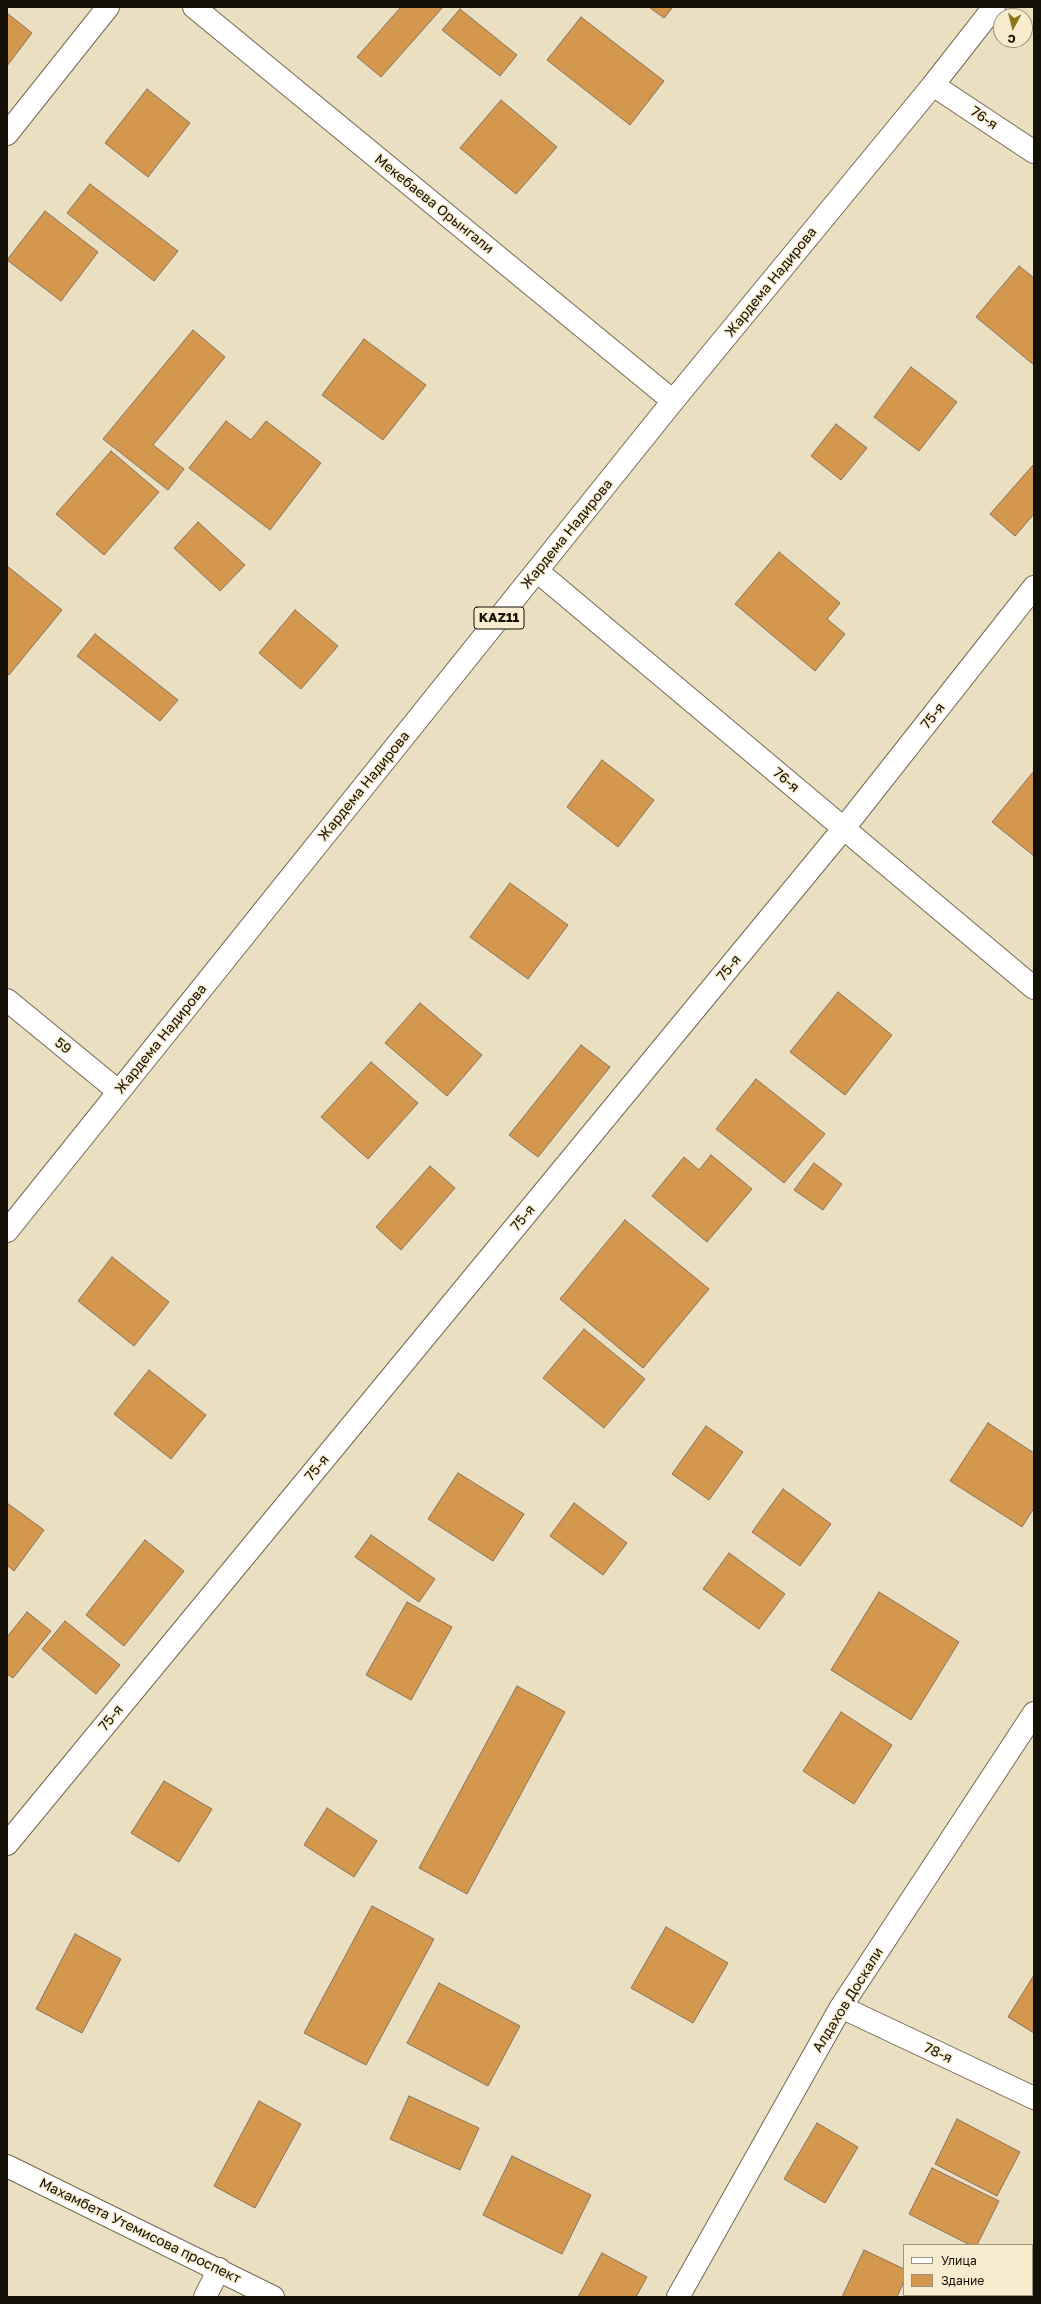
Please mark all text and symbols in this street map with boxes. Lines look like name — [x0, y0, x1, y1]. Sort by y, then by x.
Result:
north arrow — [993, 8, 1033, 48]
text: С — [1007, 32, 1016, 46]
street label: 76-я — [967, 103, 1001, 133]
street label: Мекебаева Орынгали — [371, 151, 497, 257]
street label: Жардема Надирова — [722, 224, 820, 340]
street label: Жардема Надирова — [518, 476, 616, 592]
road number: KAZ11 — [474, 607, 524, 629]
street label: 75-я — [918, 699, 948, 733]
street label: Жардема Надирова — [315, 728, 413, 844]
street label: 76-я — [769, 764, 803, 796]
street label: 75-я — [713, 952, 745, 984]
street label: Жардема Надирова — [112, 981, 210, 1097]
street label: 59 — [51, 1034, 75, 1058]
street label: 75-я — [507, 1202, 539, 1234]
street label: 75-я — [301, 1452, 333, 1484]
street label: 75-я — [95, 1702, 127, 1734]
street label: Алдахов Доскали — [809, 1945, 887, 2055]
street label: 78-я — [921, 2039, 955, 2067]
street label: Махамбета Утемисова проспект — [36, 2175, 244, 2287]
legend — [903, 2244, 1033, 2296]
text: Улица — [941, 2253, 977, 2268]
text: Здание — [941, 2273, 984, 2288]

